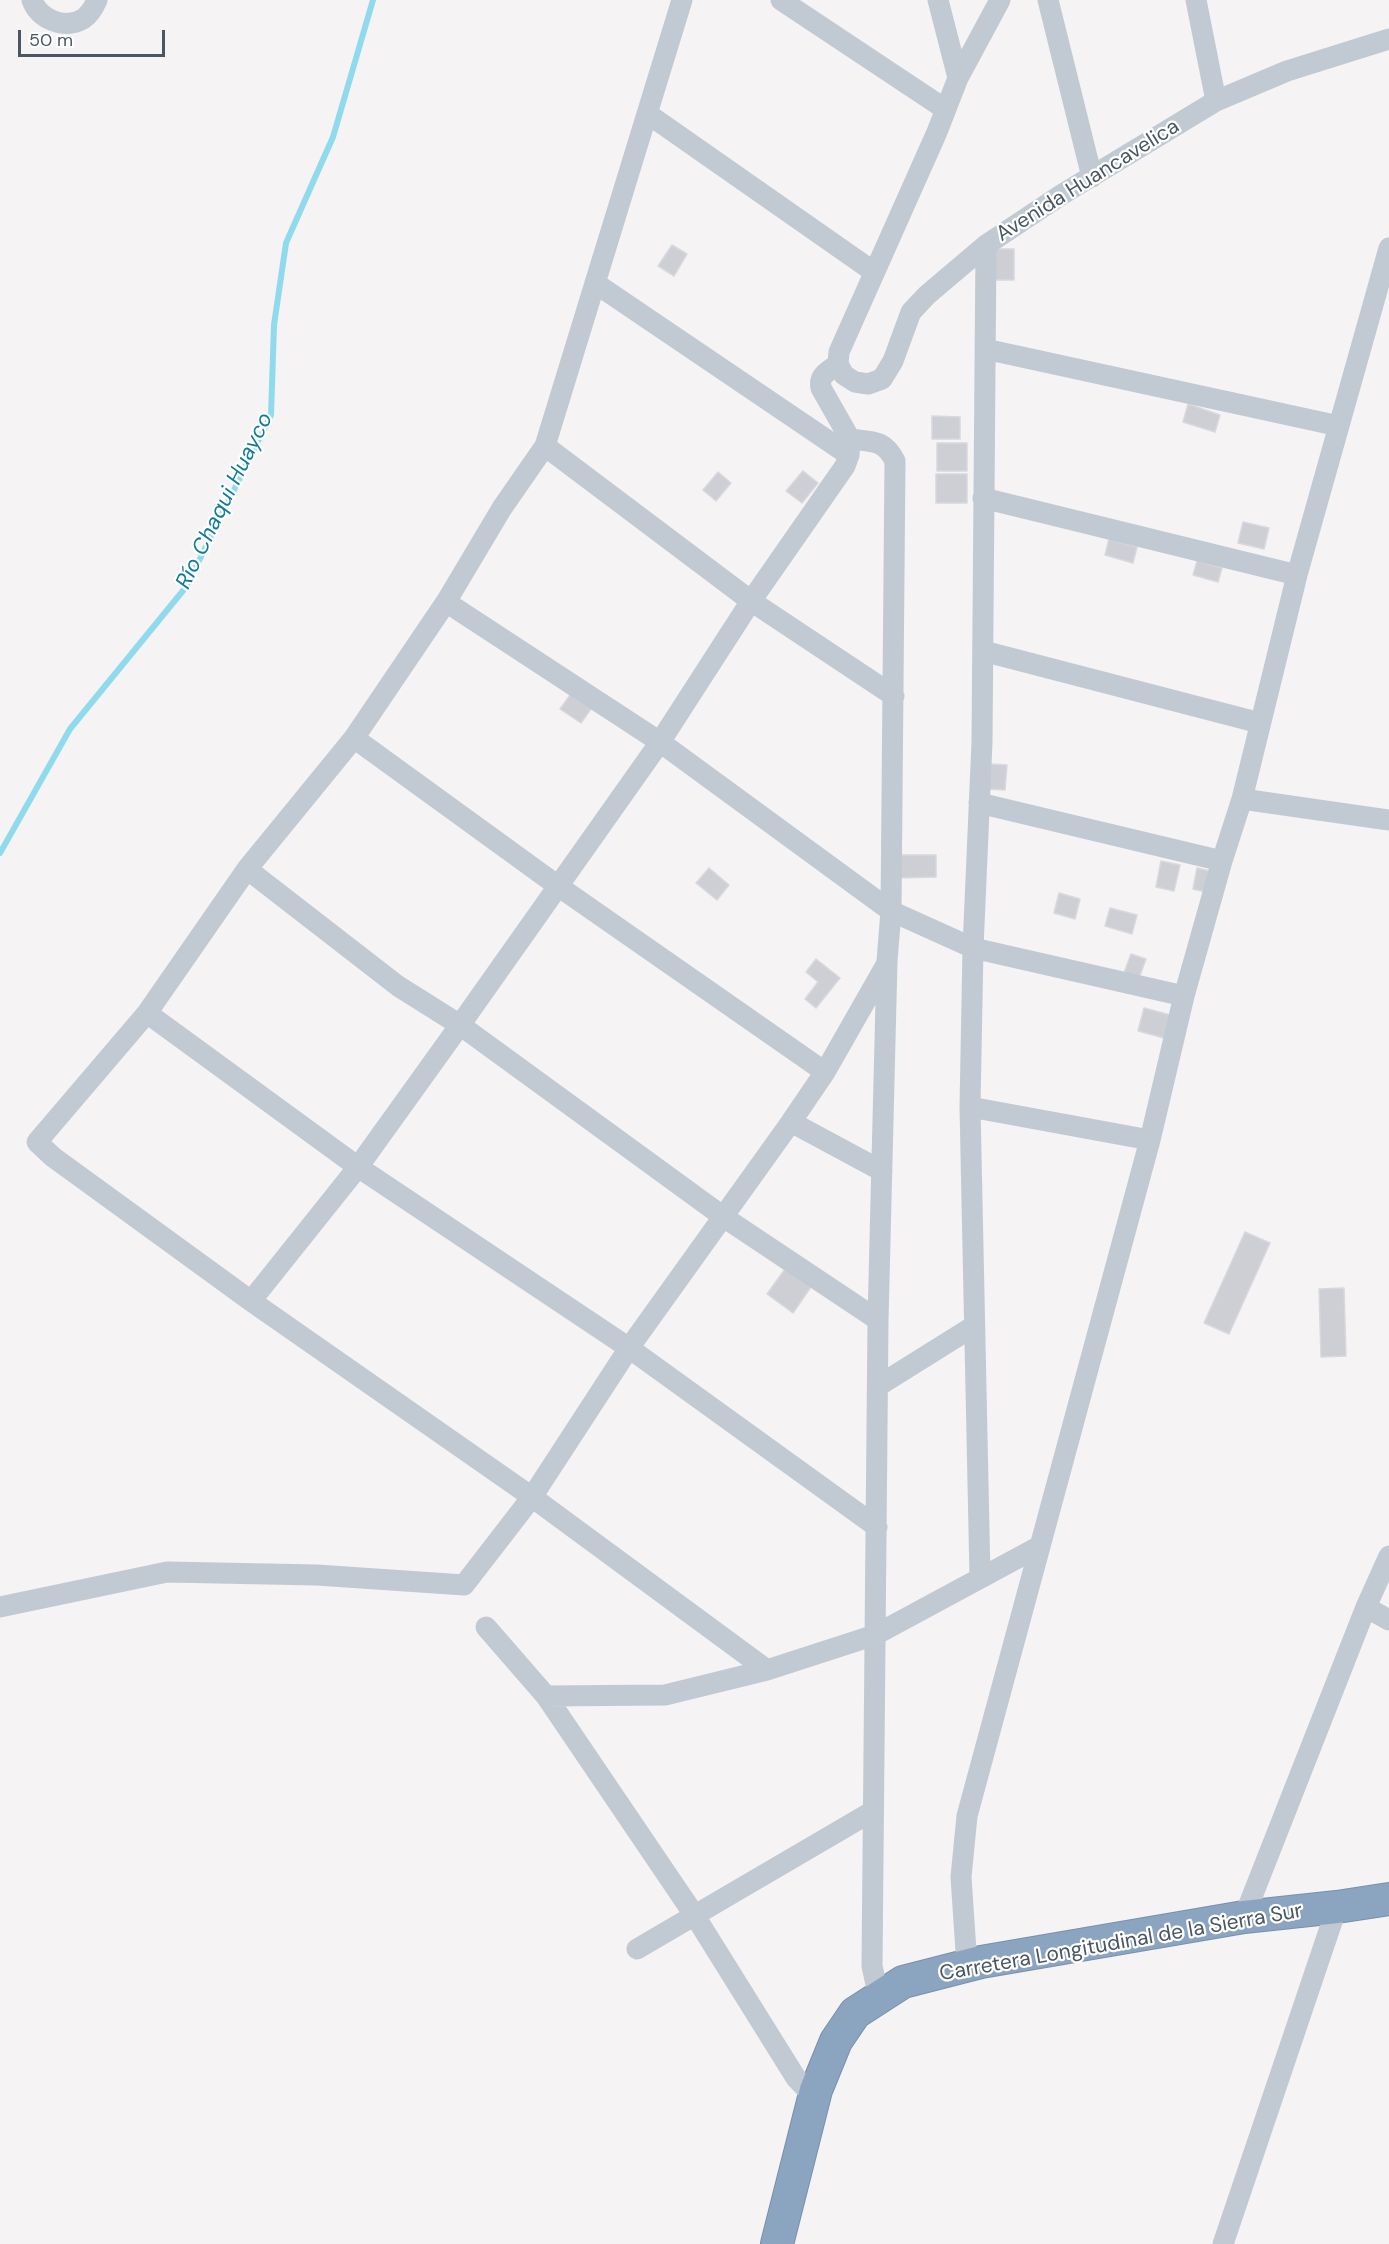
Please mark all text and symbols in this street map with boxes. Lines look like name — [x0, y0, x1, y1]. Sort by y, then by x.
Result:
scale bar — [21, 18, 168, 56]
text: 50 m — [29, 28, 73, 52]
street label: Avenida Huancavelica — [992, 114, 1184, 248]
water label: Río Chaqui Huayco — [171, 409, 279, 593]
street label: Carretera Longitudinal de la Sierra Sur — [938, 1899, 1304, 1987]

